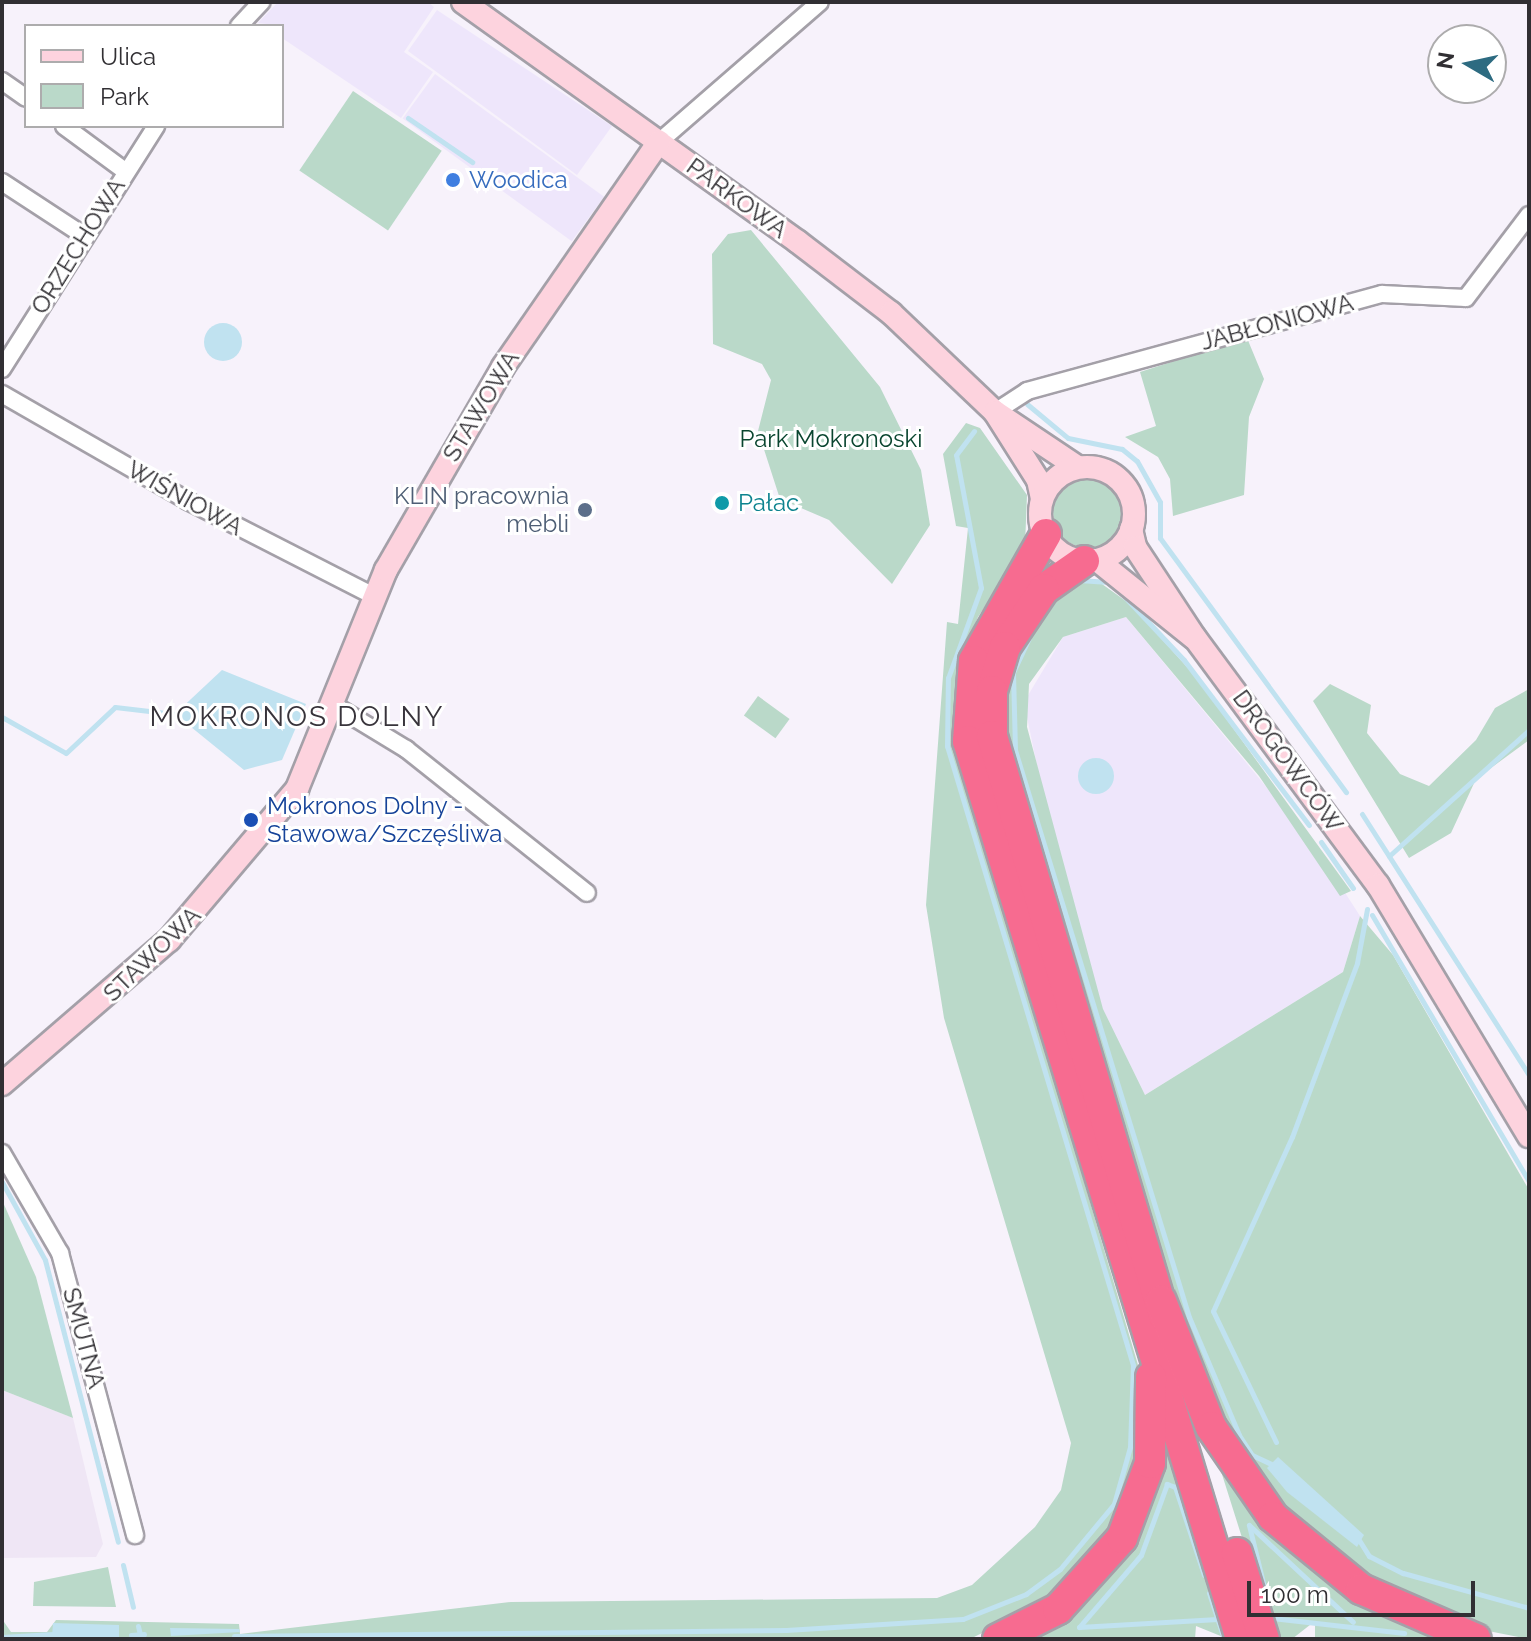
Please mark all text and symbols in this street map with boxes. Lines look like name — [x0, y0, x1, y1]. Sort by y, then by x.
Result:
legend — [24, 24, 284, 128]
north arrow — [1427, 24, 1507, 104]
text: Ulica — [100, 42, 156, 71]
text: N — [1431, 50, 1459, 71]
text: Park — [100, 82, 149, 111]
street label: PARKOWA — [681, 152, 793, 244]
place label: Woodica — [469, 166, 567, 194]
marker: Woodica — [444, 171, 462, 189]
street label: ORZECHOWA — [25, 173, 131, 319]
street label: JABŁONIOWA — [1198, 288, 1356, 356]
street label: STAWOWA — [437, 345, 525, 467]
park label: Park Mokronoski — [739, 425, 923, 453]
street label: WIŚNIOWA — [122, 455, 248, 541]
place label: KLIN pracownia mebli — [394, 482, 569, 538]
place label: Pałac — [738, 489, 799, 517]
marker: Pałac — [713, 494, 731, 512]
marker: KLIN pracownia mebli — [576, 501, 594, 519]
street label: DROGOWCÓW — [1227, 684, 1349, 838]
district label: MOKRONOS DOLNY — [150, 700, 444, 734]
place label: Mokronos Dolny - Stawowa/Szczęśliwa — [267, 792, 502, 848]
marker: Mokronos Dolny - Stawowa/Szczęśliwa — [242, 811, 260, 829]
street label: STAWOWA — [97, 901, 207, 1007]
street label: SMUTNA — [57, 1284, 111, 1392]
scale bar — [1251, 1565, 1479, 1615]
text: 100 m — [1261, 1580, 1329, 1609]

